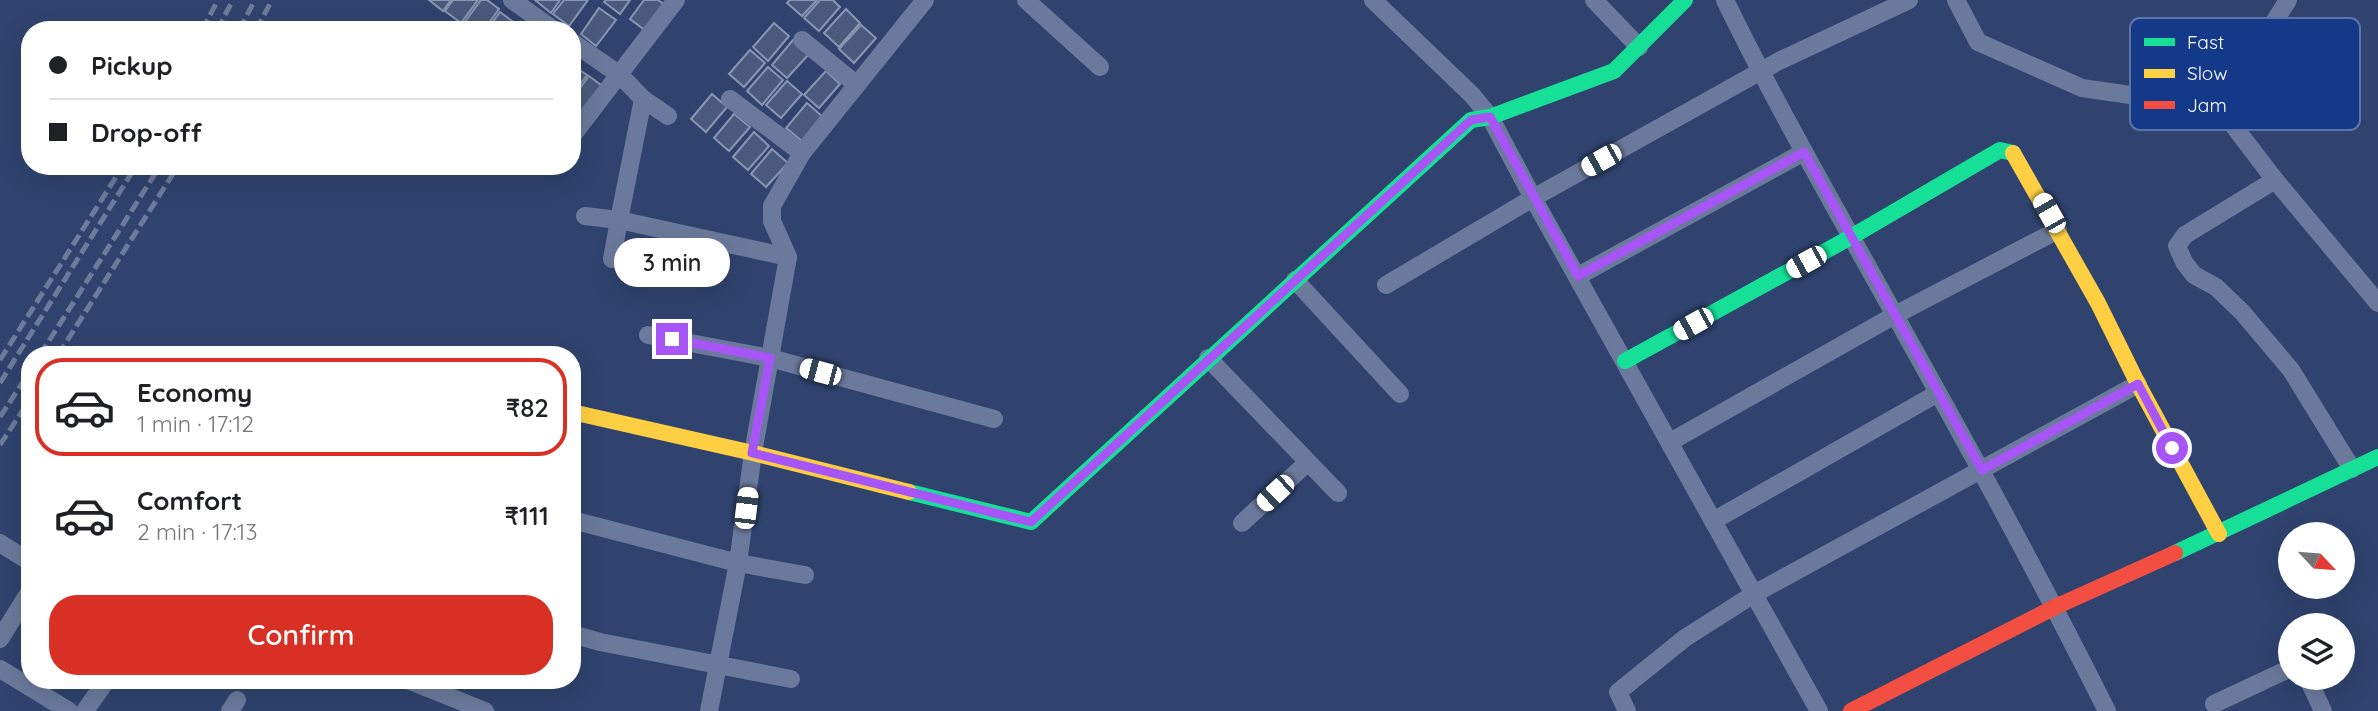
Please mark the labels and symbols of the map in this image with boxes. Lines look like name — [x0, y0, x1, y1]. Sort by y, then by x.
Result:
legend — [2130, 18, 2360, 130]
text: Fast — [2187, 30, 2224, 54]
text: Slow — [2187, 61, 2228, 85]
text: Jam — [2187, 93, 2227, 117]
car — [1578, 141, 1625, 179]
car — [2030, 190, 2069, 236]
callout: 3 min — [614, 238, 730, 286]
car — [1783, 243, 1830, 281]
car — [1670, 305, 1717, 343]
route end — [656, 323, 688, 355]
car — [797, 356, 844, 388]
route start — [2156, 432, 2188, 464]
car — [1253, 471, 1298, 515]
car — [734, 486, 759, 530]
north arrow — [2278, 522, 2356, 598]

